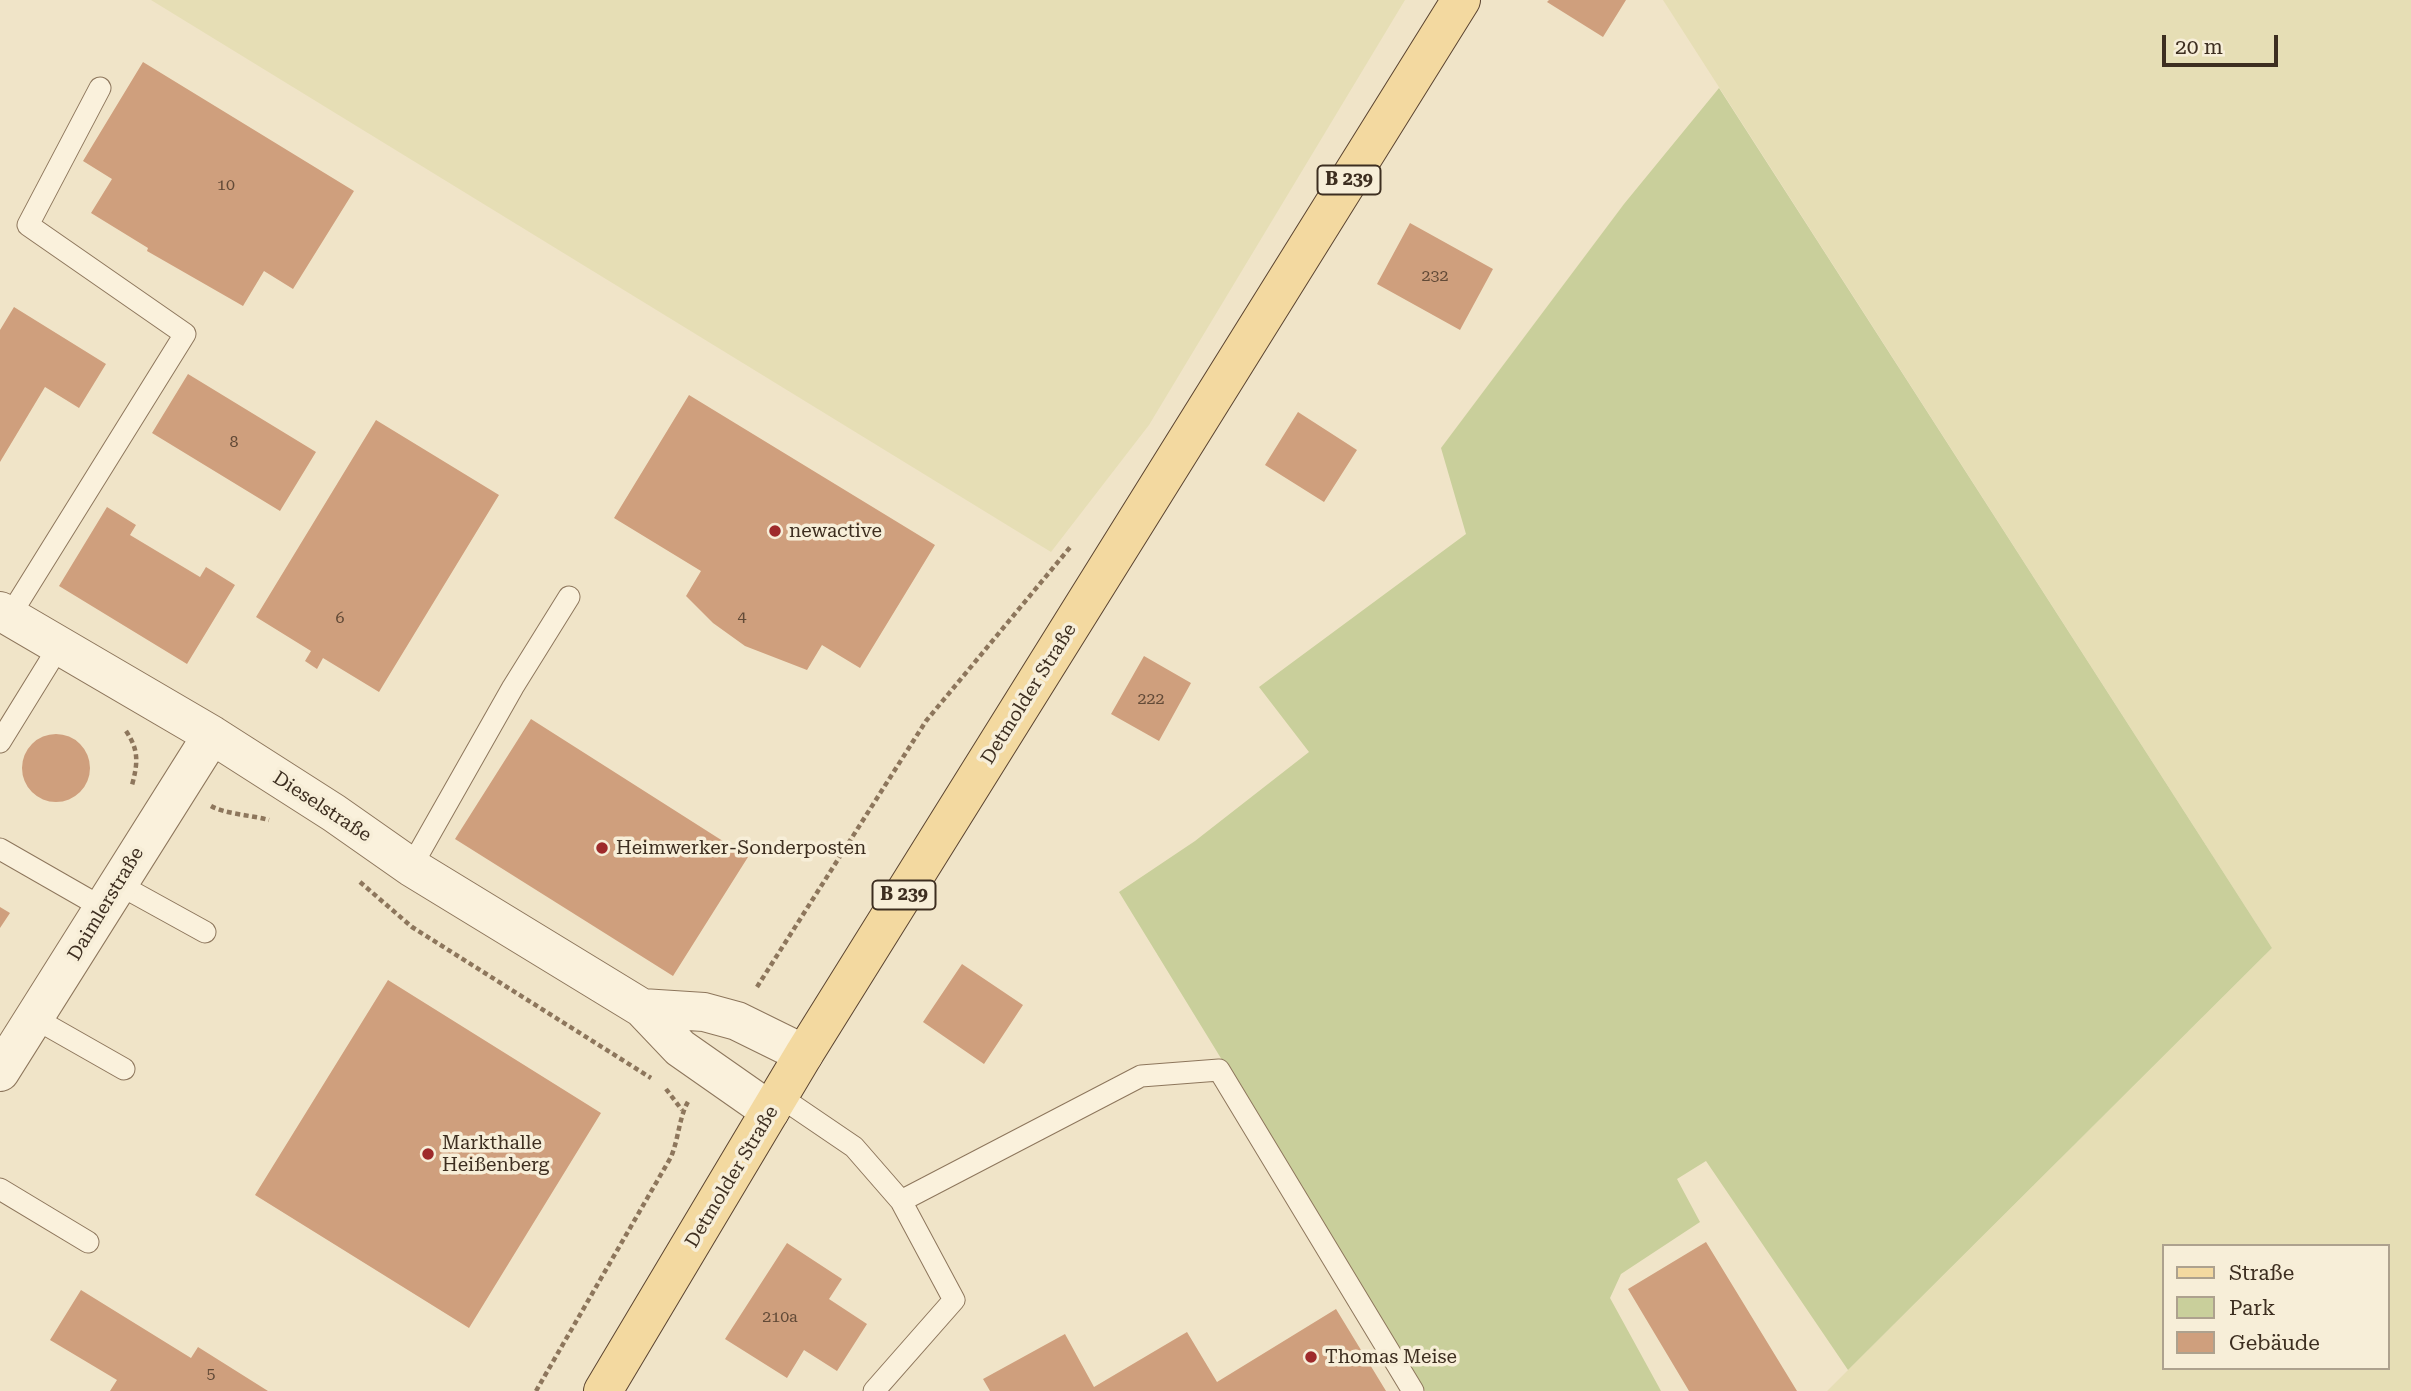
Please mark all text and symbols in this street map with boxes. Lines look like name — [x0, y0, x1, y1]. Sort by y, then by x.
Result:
scale bar — [2166, 21, 2282, 65]
text: 20 m — [2175, 35, 2223, 59]
road number: B 239 — [1318, 166, 1380, 195]
house number: 10 — [217, 175, 235, 195]
house number: 232 — [1422, 266, 1448, 286]
house number: 8 — [230, 432, 238, 452]
place label: newactive — [789, 520, 882, 542]
marker: newactive — [767, 523, 783, 539]
house number: 4 — [738, 607, 746, 627]
house number: 6 — [336, 608, 344, 628]
street label: Detmolder Straße — [977, 620, 1081, 768]
house number: 222 — [1138, 689, 1164, 709]
street label: Dieselstraße — [269, 767, 375, 847]
place label: Heimwerker-Sonderposten — [616, 837, 866, 859]
marker: Heimwerker-Sonderposten — [594, 840, 610, 856]
street label: Daimlerstraße — [63, 843, 149, 965]
road number: B 239 — [872, 880, 936, 910]
street label: Detmolder Straße — [681, 1102, 783, 1252]
place label: Markthalle Heißenberg — [442, 1132, 549, 1176]
marker: Markthalle Heißenberg — [420, 1146, 436, 1162]
legend — [2162, 1244, 2390, 1370]
text: Straße — [2229, 1261, 2294, 1285]
text: Park — [2229, 1296, 2275, 1320]
house number: 210a — [762, 1307, 798, 1327]
text: Gebäude — [2229, 1331, 2320, 1355]
place label: Thomas Meise — [1325, 1346, 1457, 1368]
marker: Thomas Meise — [1303, 1349, 1319, 1365]
house number: 5 — [207, 1364, 215, 1384]

